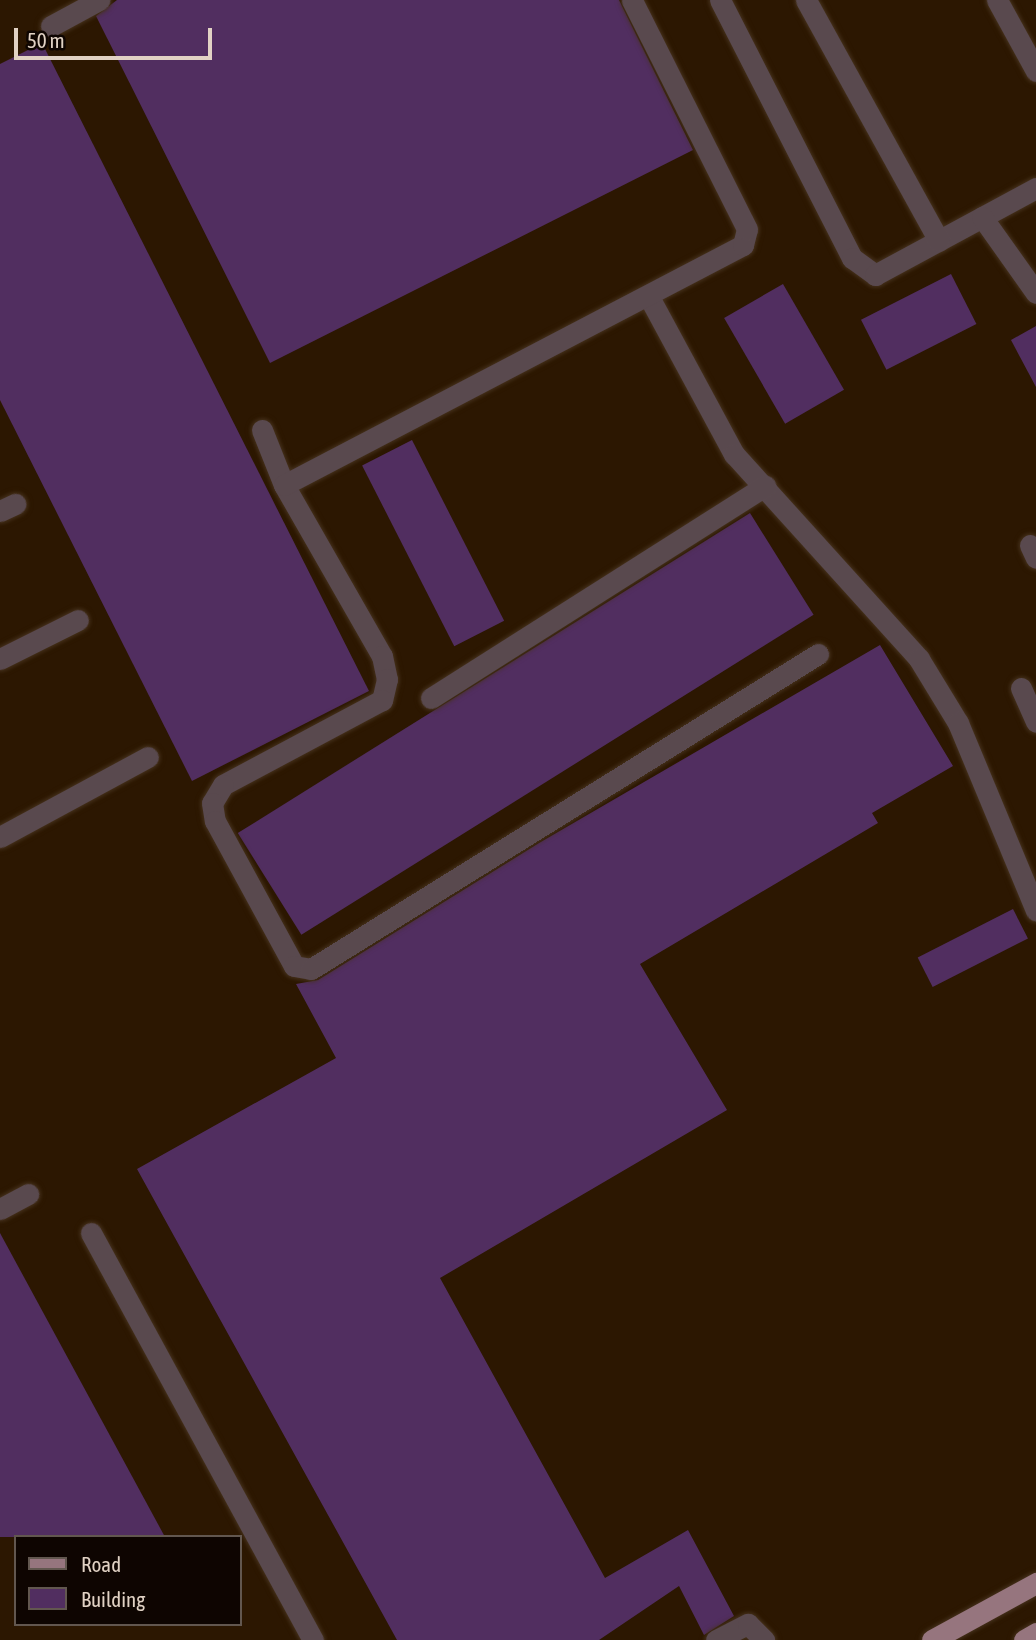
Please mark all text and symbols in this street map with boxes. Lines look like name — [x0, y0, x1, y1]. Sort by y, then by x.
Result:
scale bar — [18, 14, 215, 58]
text: 50 m — [27, 28, 65, 52]
legend — [14, 1535, 242, 1626]
text: Road — [81, 1552, 121, 1576]
text: Building — [81, 1587, 145, 1611]

